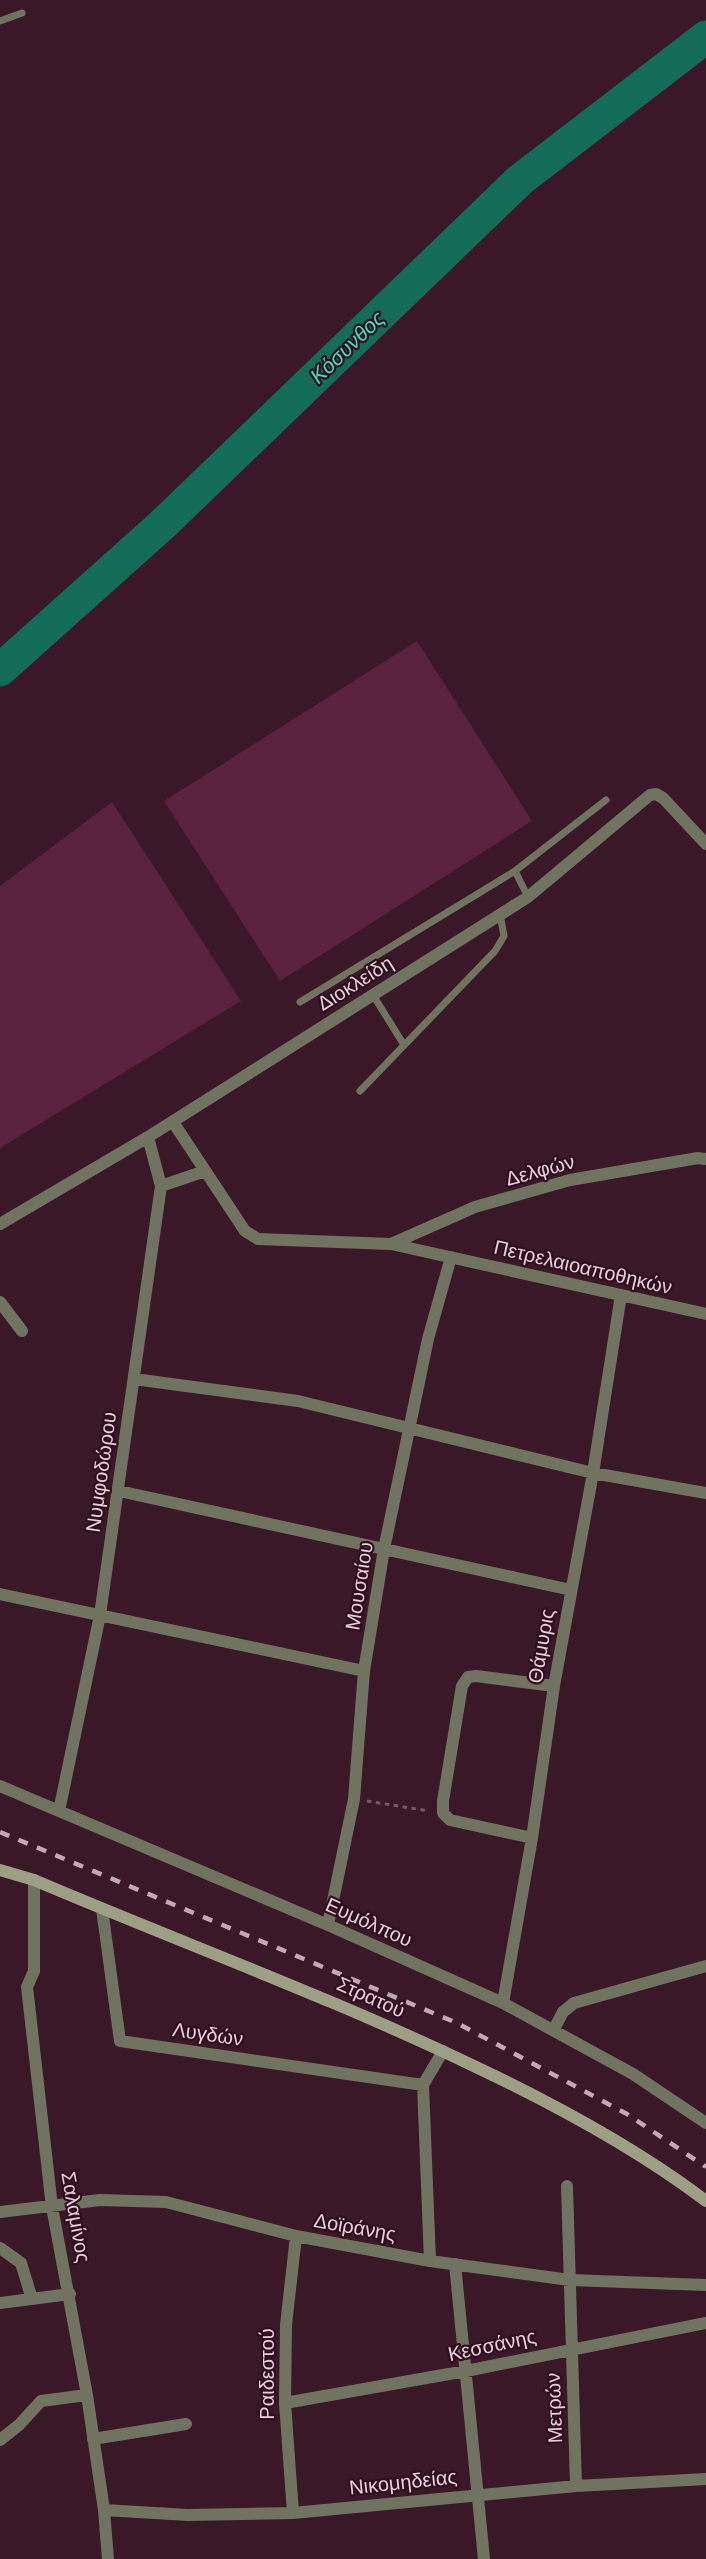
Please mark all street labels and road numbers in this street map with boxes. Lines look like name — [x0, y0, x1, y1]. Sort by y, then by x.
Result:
street label: Διοκλείδη — [313, 951, 397, 1015]
street label: Δελφών — [503, 1150, 577, 1190]
street label: Πετρελαιοαποθηκών — [492, 1236, 674, 1298]
street label: Νυμφοδώρου — [82, 1410, 120, 1534]
street label: Μουσαίου — [341, 1540, 377, 1632]
street label: Θάμυρις — [524, 1607, 558, 1685]
street label: Ευμόλπου — [322, 1893, 416, 1951]
street label: Στρατού — [334, 1972, 408, 2022]
street label: Λυγδών — [171, 2018, 245, 2050]
street label: Σαλαμίνος — [57, 2170, 95, 2265]
street label: Δοϊράνης — [312, 2209, 398, 2245]
street label: Κεσσάνης — [446, 2325, 538, 2365]
street label: Ραιδεστού — [256, 2328, 278, 2420]
street label: Μετρών — [542, 2372, 566, 2444]
street label: Νικομηδείας — [348, 2465, 458, 2499]

